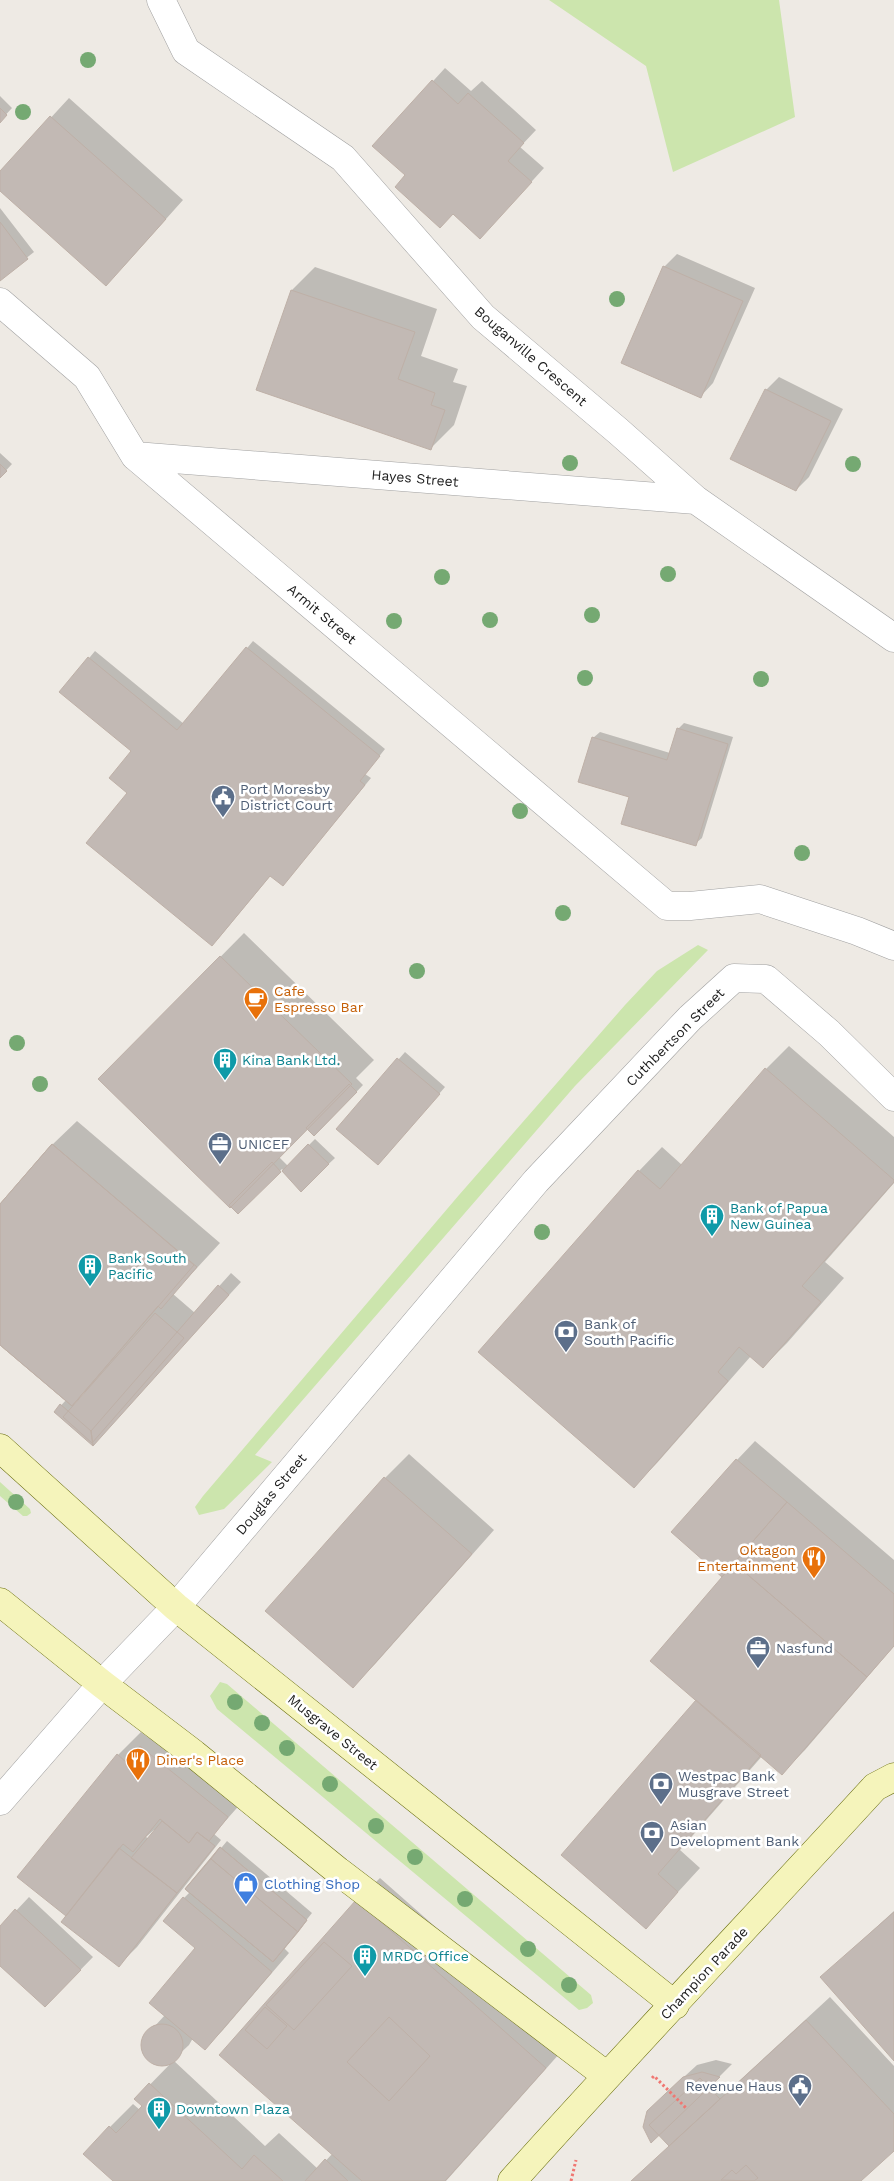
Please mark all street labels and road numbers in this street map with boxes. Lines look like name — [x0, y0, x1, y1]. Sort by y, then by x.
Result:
street label: Bouganville Crescent — [472, 303, 590, 409]
street label: Hayes Street — [371, 466, 459, 490]
street label: Armit Street — [284, 581, 360, 647]
street label: Cuthbertson Street — [623, 985, 727, 1089]
street label: Douglas Street — [232, 1450, 310, 1538]
street label: Musgrave Street — [285, 1691, 381, 1773]
street label: Champion Parade — [657, 1923, 751, 2023]

